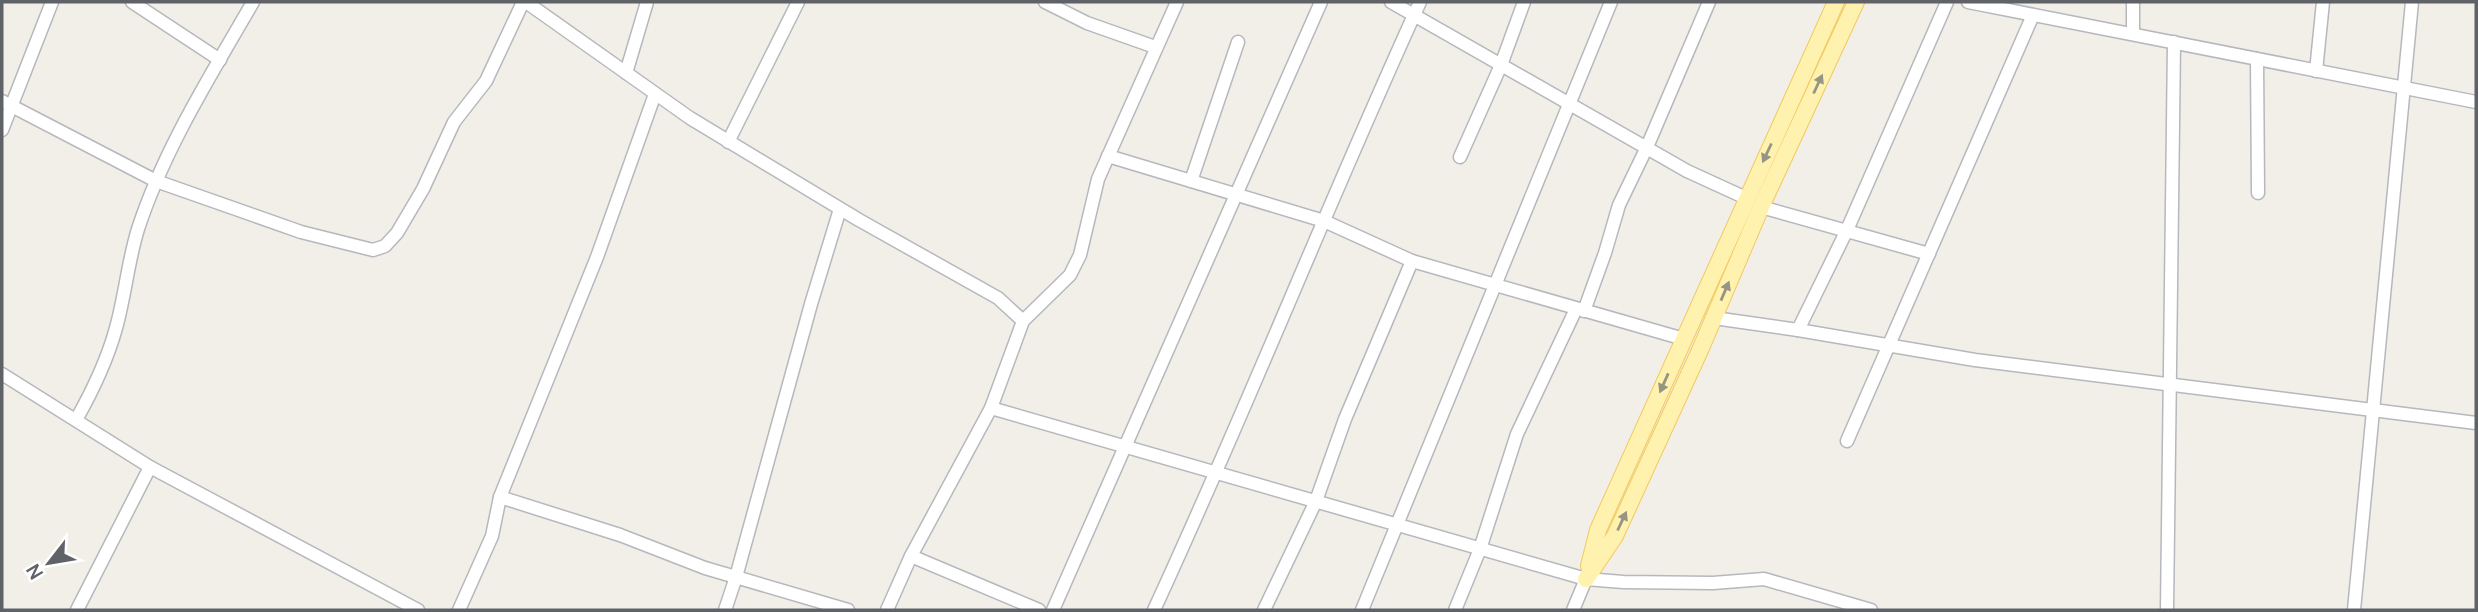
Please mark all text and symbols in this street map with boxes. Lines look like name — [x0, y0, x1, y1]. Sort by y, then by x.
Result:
one-way arrow — [1812, 74, 1824, 94]
one-way arrow — [1761, 143, 1772, 163]
one-way arrow — [1720, 281, 1731, 302]
one-way arrow — [1658, 373, 1670, 393]
one-way arrow — [1616, 511, 1628, 531]
north arrow — [14, 528, 84, 598]
text: N — [20, 559, 49, 584]

